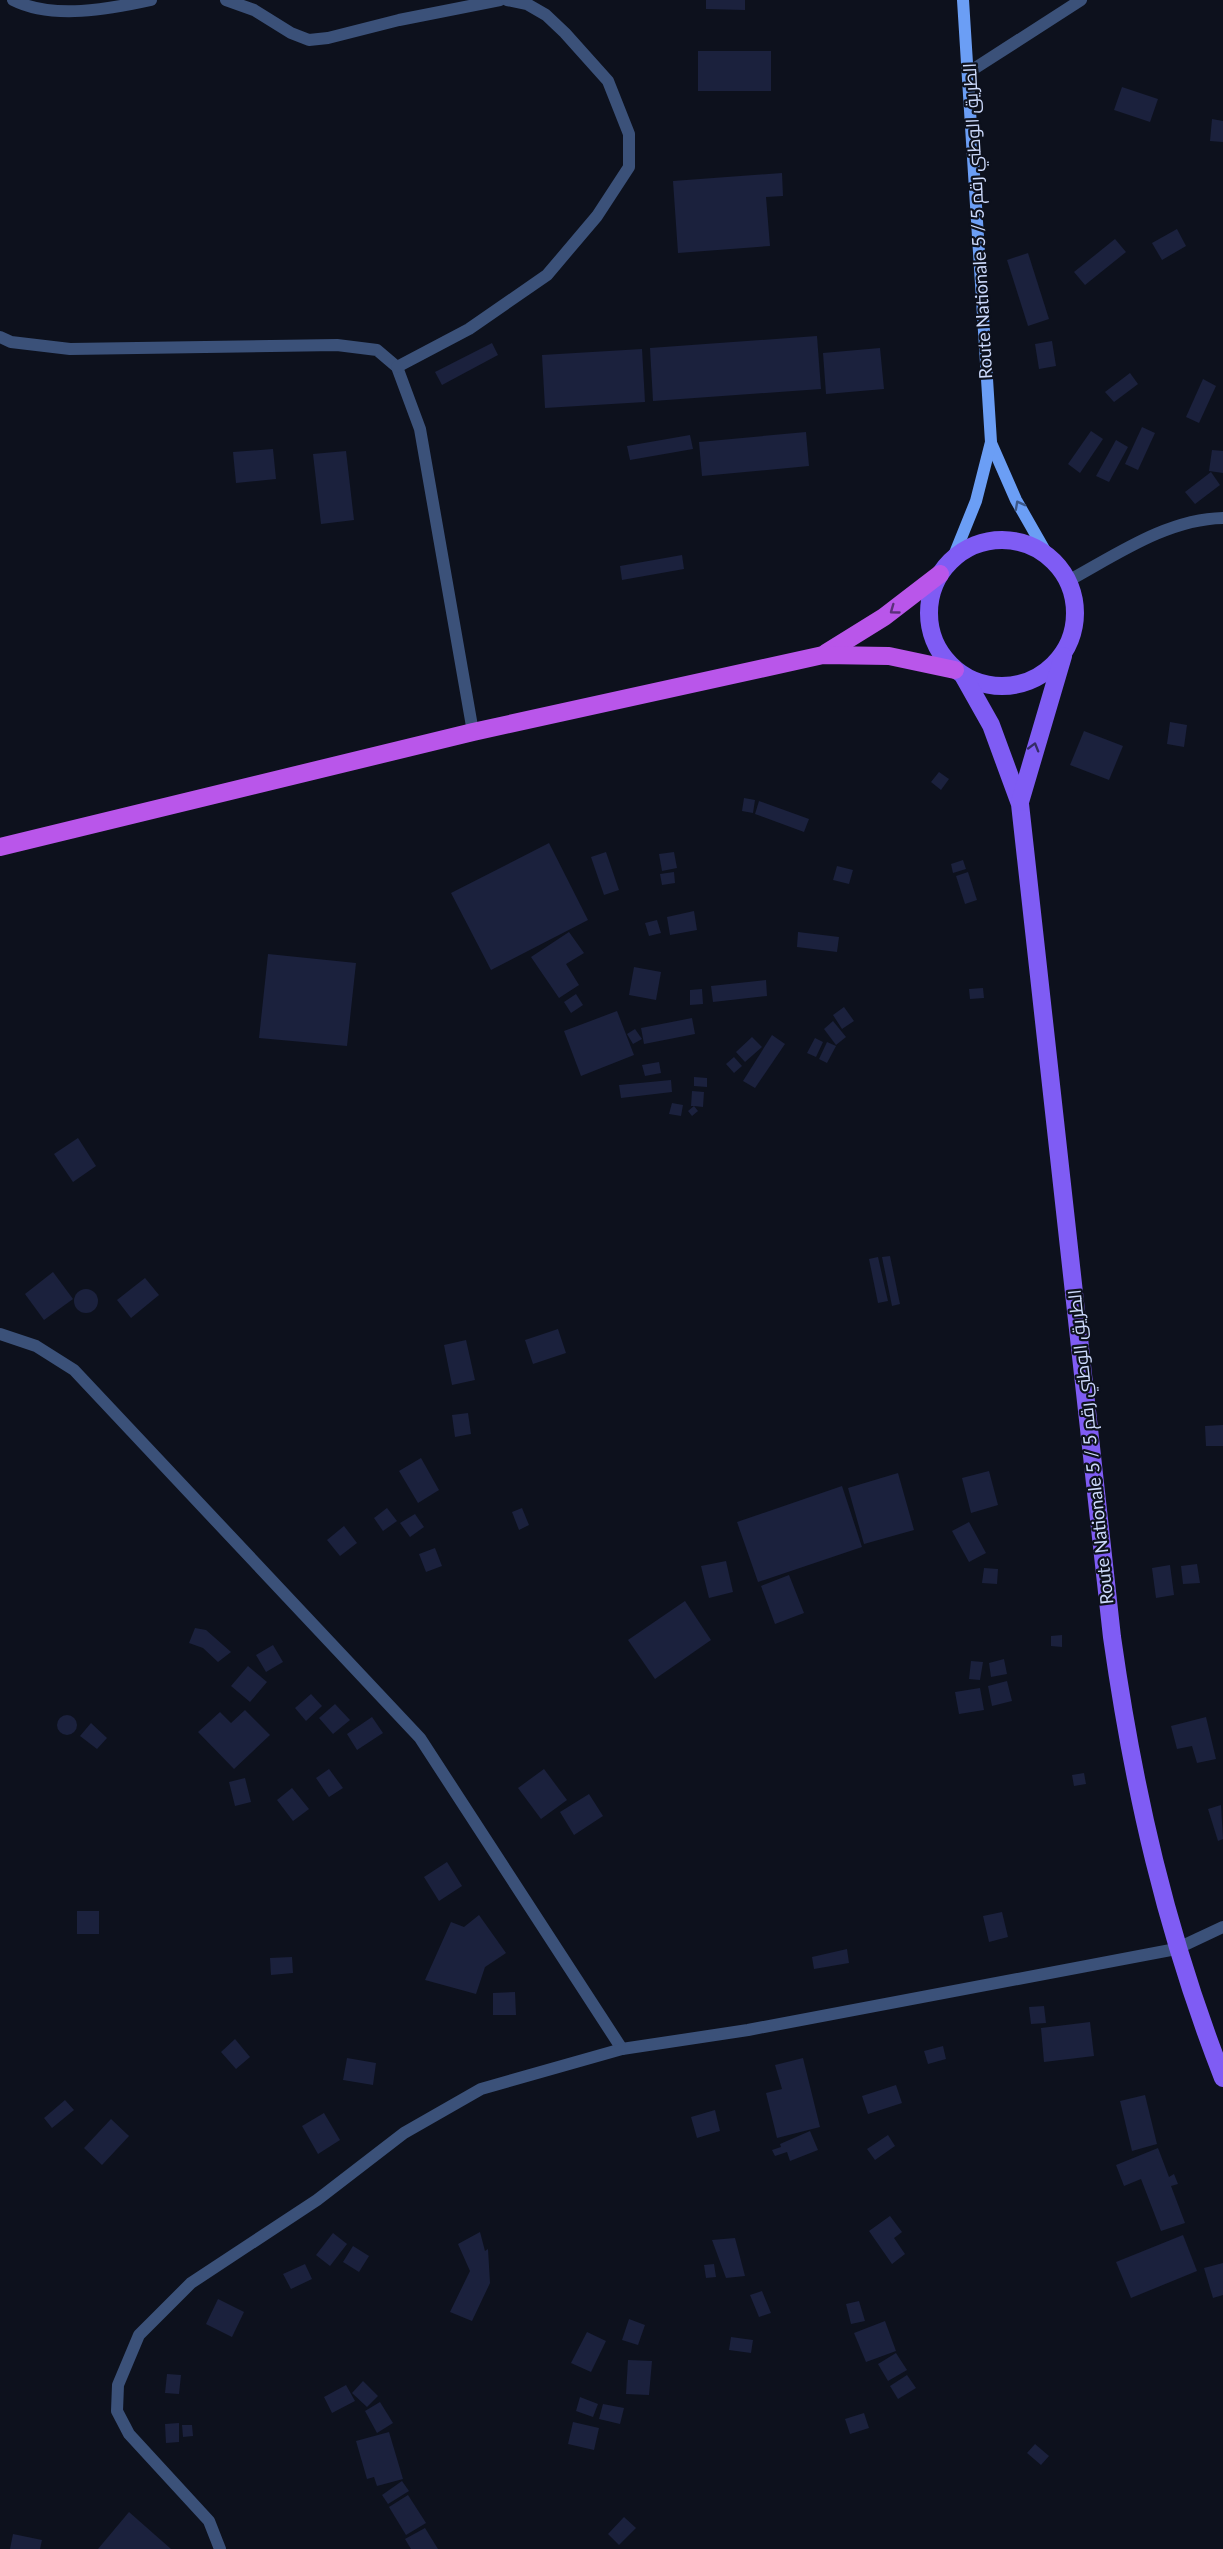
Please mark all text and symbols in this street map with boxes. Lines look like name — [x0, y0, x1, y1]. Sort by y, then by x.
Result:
street label: Route Nationale 5 / الطريق الوطني رقم 5 — [958, 62, 1000, 380]
one-way arrow — [1015, 501, 1026, 511]
one-way arrow — [890, 603, 901, 614]
one-way arrow — [1027, 742, 1039, 753]
street label: Route Nationale 5 / الطريق الوطني رقم 5 — [1063, 1288, 1121, 1606]

